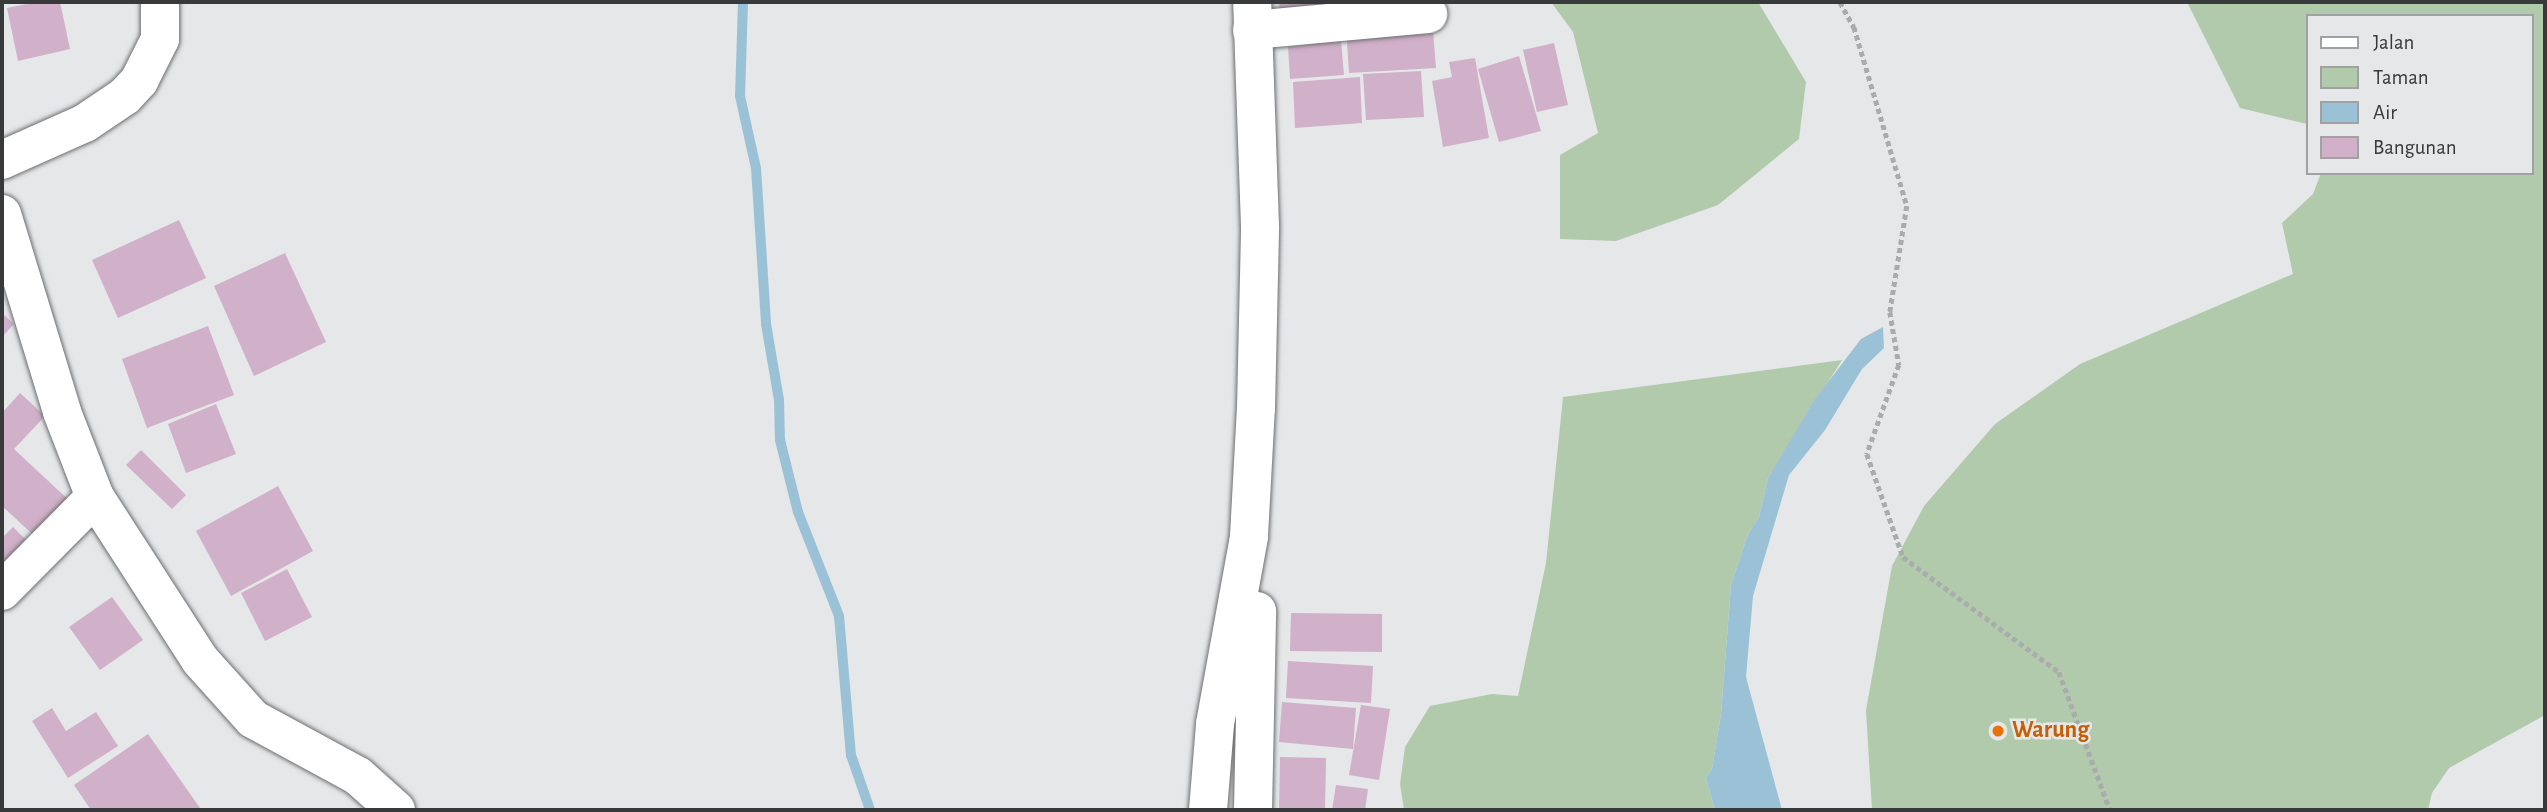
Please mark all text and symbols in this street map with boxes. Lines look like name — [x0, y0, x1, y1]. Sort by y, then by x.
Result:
legend — [2306, 14, 2533, 175]
text: Jalan — [2373, 32, 2414, 53]
text: Taman — [2373, 67, 2429, 88]
text: Air — [2373, 102, 2397, 123]
text: Bangunan — [2373, 137, 2457, 158]
place label: Warung — [2012, 717, 2089, 745]
marker: Warung — [1990, 723, 2006, 739]

